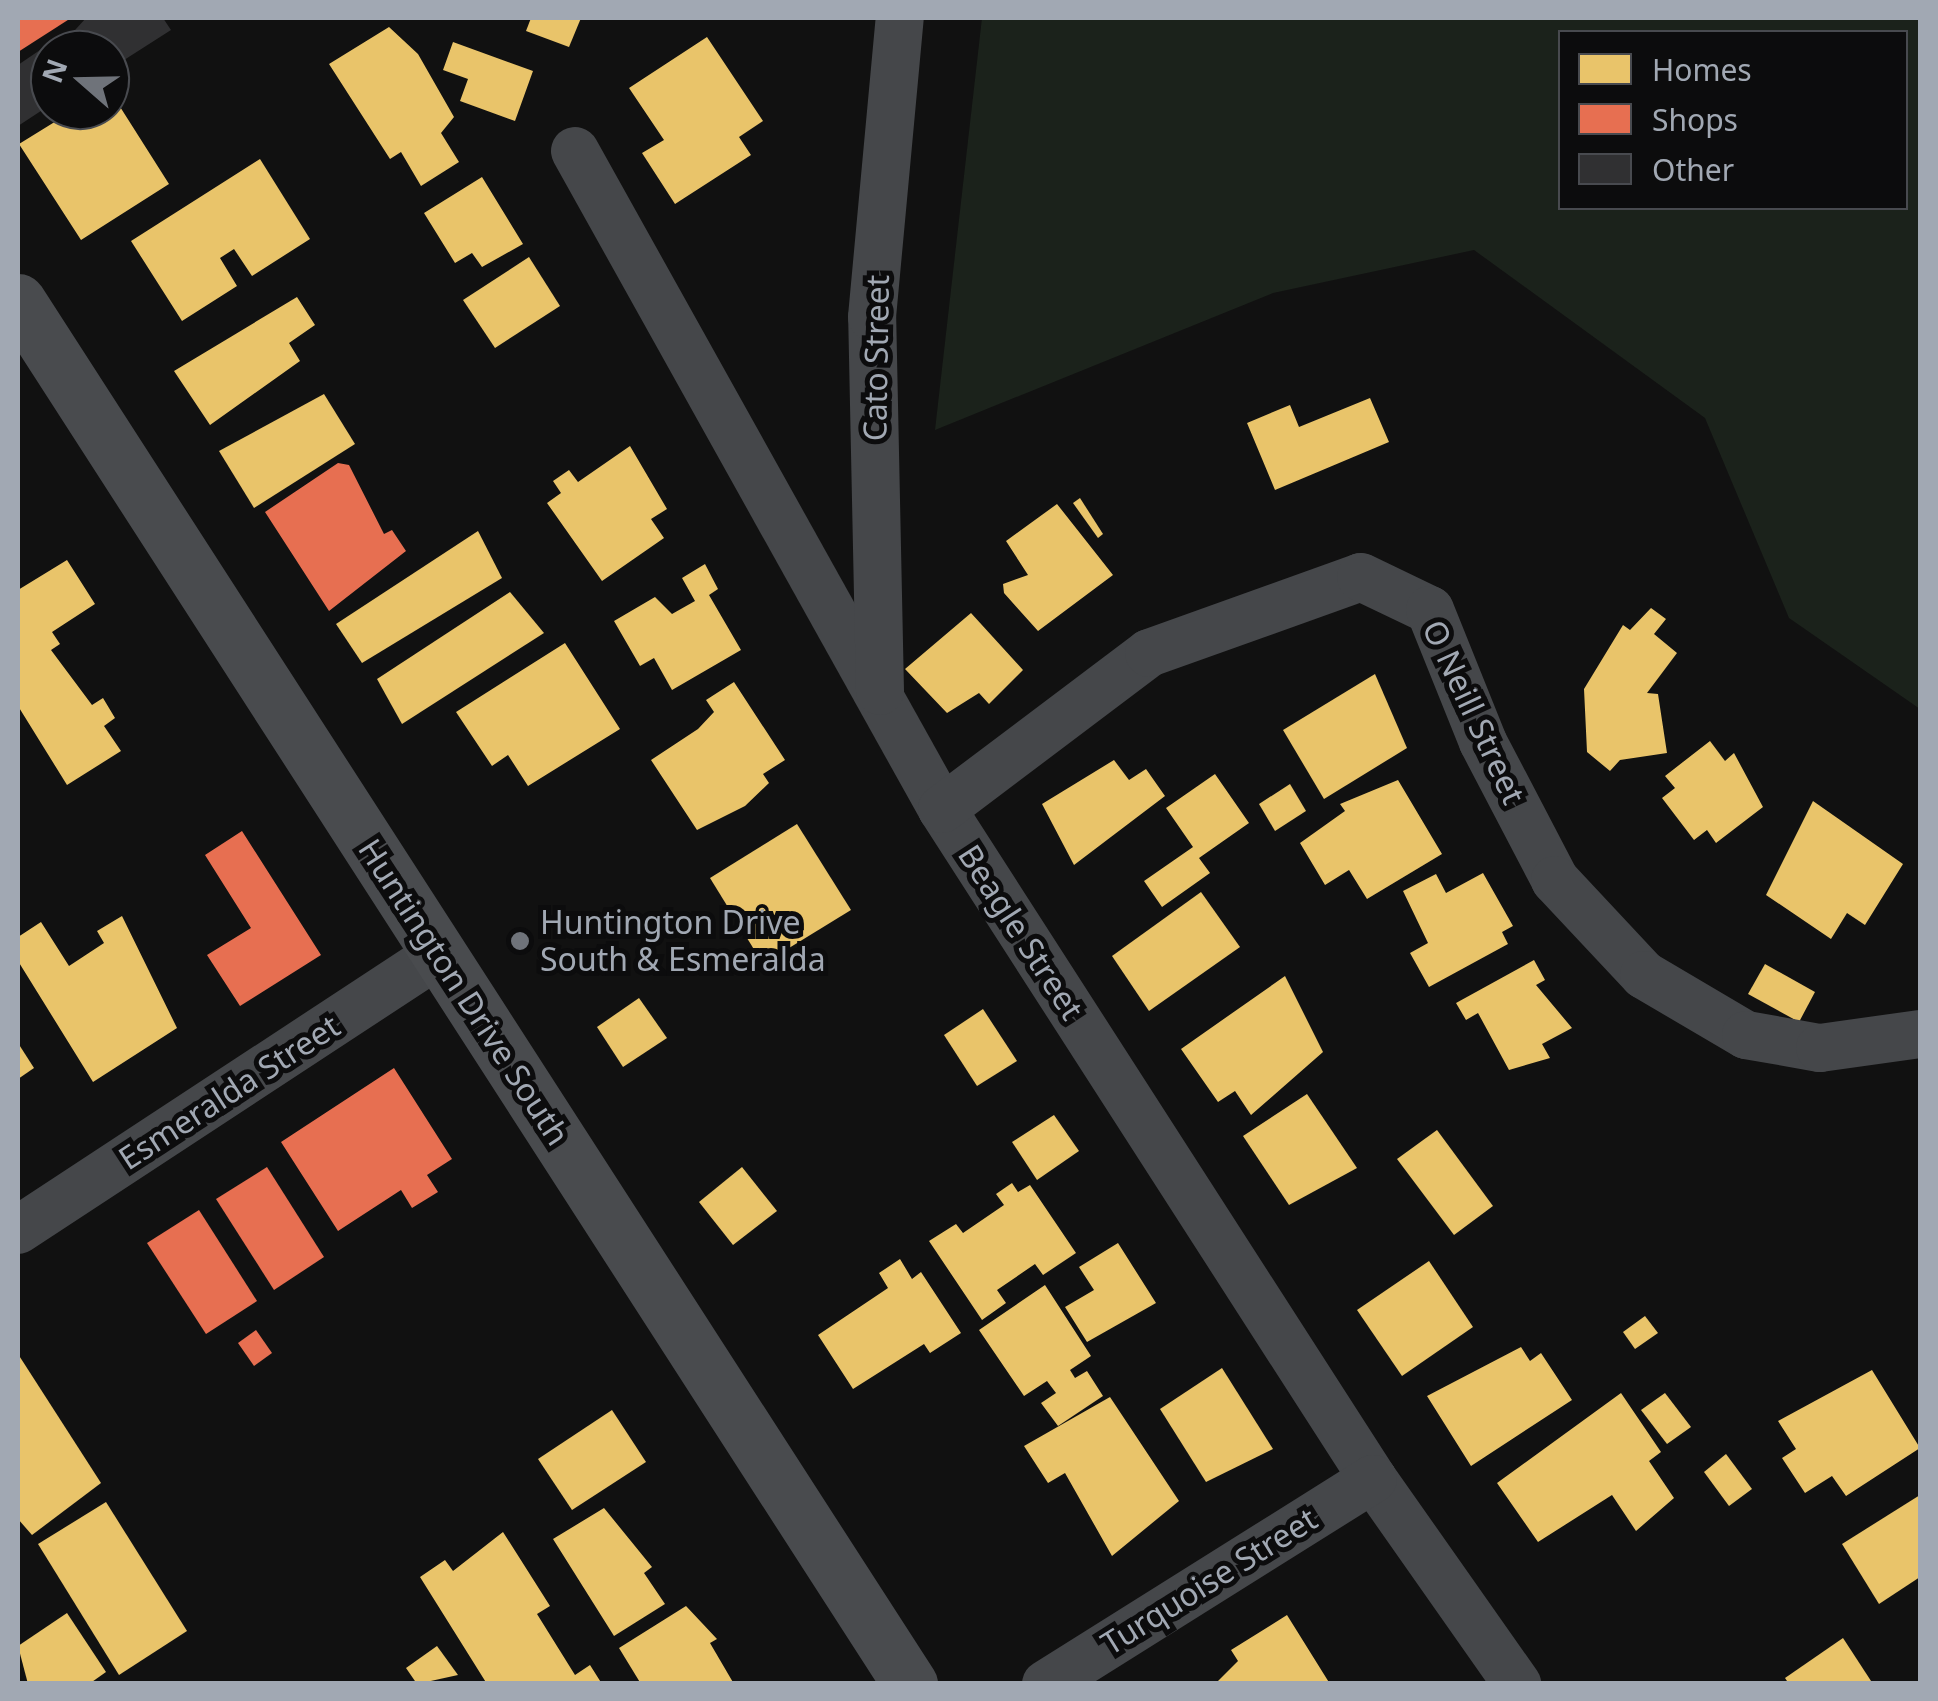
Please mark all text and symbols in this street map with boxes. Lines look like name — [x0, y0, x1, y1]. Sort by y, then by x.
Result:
north arrow — [30, 30, 130, 130]
legend — [1558, 30, 1908, 210]
text: Homes — [1652, 49, 1752, 90]
text: N — [32, 53, 75, 88]
text: Shops — [1652, 99, 1738, 140]
text: Other — [1652, 149, 1734, 190]
street label: Cato Street — [855, 274, 897, 442]
street label: O Neill Street — [1415, 614, 1533, 810]
street label: Huntington Drive South — [351, 832, 577, 1152]
street label: Beagle Street — [950, 837, 1092, 1027]
place label: Huntington Drive South & Esmeralda — [540, 904, 826, 979]
marker: Huntington Drive South & Esmeralda — [509, 930, 531, 952]
street label: Esmeralda Street — [112, 1006, 346, 1178]
street label: Turquoise Street — [1094, 1499, 1324, 1663]

